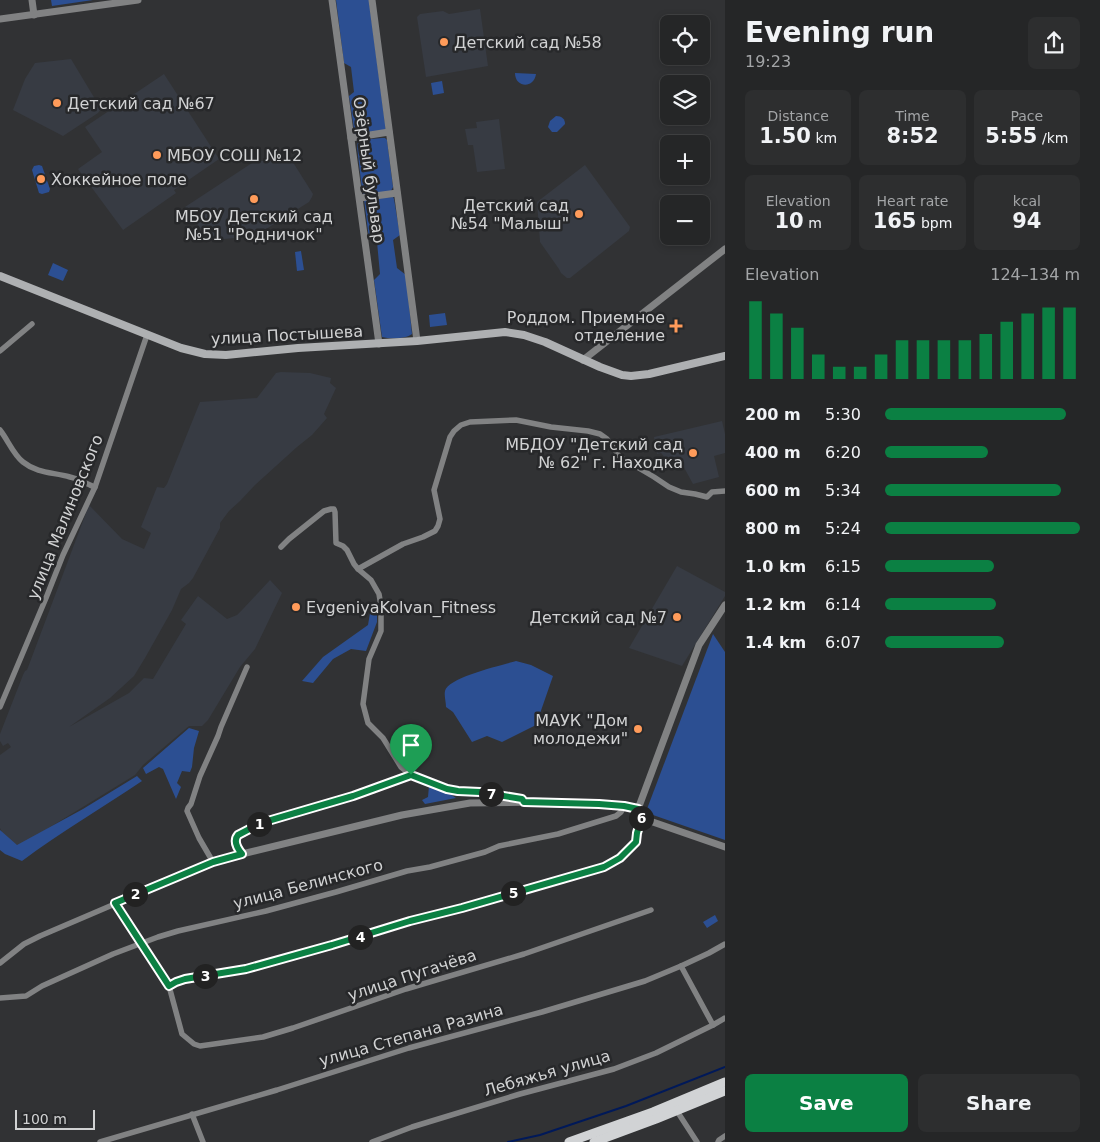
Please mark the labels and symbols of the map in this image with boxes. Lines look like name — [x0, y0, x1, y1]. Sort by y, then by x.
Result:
place label: Детский сад №58 — [454, 33, 602, 52]
marker: Детский сад №58 — [438, 36, 450, 48]
place label: Детский сад №67 — [67, 94, 215, 113]
street label: Озёрный бульвар — [349, 95, 389, 245]
marker: Детский сад №67 — [51, 97, 63, 109]
place label: МБОУ СОШ №12 — [167, 146, 302, 165]
marker: МБОУ СОШ №12 — [151, 149, 163, 161]
place label: Хоккейное поле — [51, 170, 187, 189]
marker: Хоккейное поле — [35, 173, 47, 185]
marker: МБОУ Детский сад №51 "Родничок" — [248, 193, 260, 205]
place label: Детский сад №54 "Малыш" — [451, 196, 569, 233]
place label: МБОУ Детский сад №51 "Родничок" — [175, 207, 333, 244]
marker: Детский сад №54 "Малыш" — [573, 208, 585, 220]
place label: Роддом. Приемное отделение — [507, 308, 665, 345]
marker: Роддом. Приемное отделение — [669, 319, 683, 333]
street label: улица Постышева — [211, 322, 363, 348]
street label: улица Малиновского — [23, 432, 107, 602]
place label: МБДОУ "Детский сад № 62" г. Находка — [505, 435, 683, 472]
marker: МБДОУ "Детский сад № 62" г. Находка — [687, 447, 699, 459]
place label: EvgeniyaKolvan_Fitness — [306, 598, 496, 618]
marker: EvgeniyaKolvan_Fitness — [290, 601, 302, 613]
place label: Детский сад №7 — [529, 608, 667, 627]
marker: Детский сад №7 — [671, 611, 683, 623]
place label: МАУК "Дом молодежи" — [533, 711, 628, 748]
marker: МАУК "Дом молодежи" — [632, 723, 644, 735]
pin — [390, 724, 432, 775]
pin: 7 — [478, 782, 504, 806]
pin: 6 — [628, 806, 654, 830]
pin: 1 — [246, 812, 272, 836]
street label: улица Белинского — [231, 855, 385, 913]
pin: 5 — [500, 880, 526, 906]
pin: 2 — [122, 882, 148, 906]
pin: 4 — [348, 924, 372, 950]
street label: улица Пугачёва — [345, 945, 479, 1005]
pin: 3 — [192, 964, 218, 988]
street label: улица Степана Разина — [317, 1000, 505, 1070]
street label: Лебяжья улица — [482, 1046, 612, 1100]
scale bar — [15, 1107, 95, 1130]

